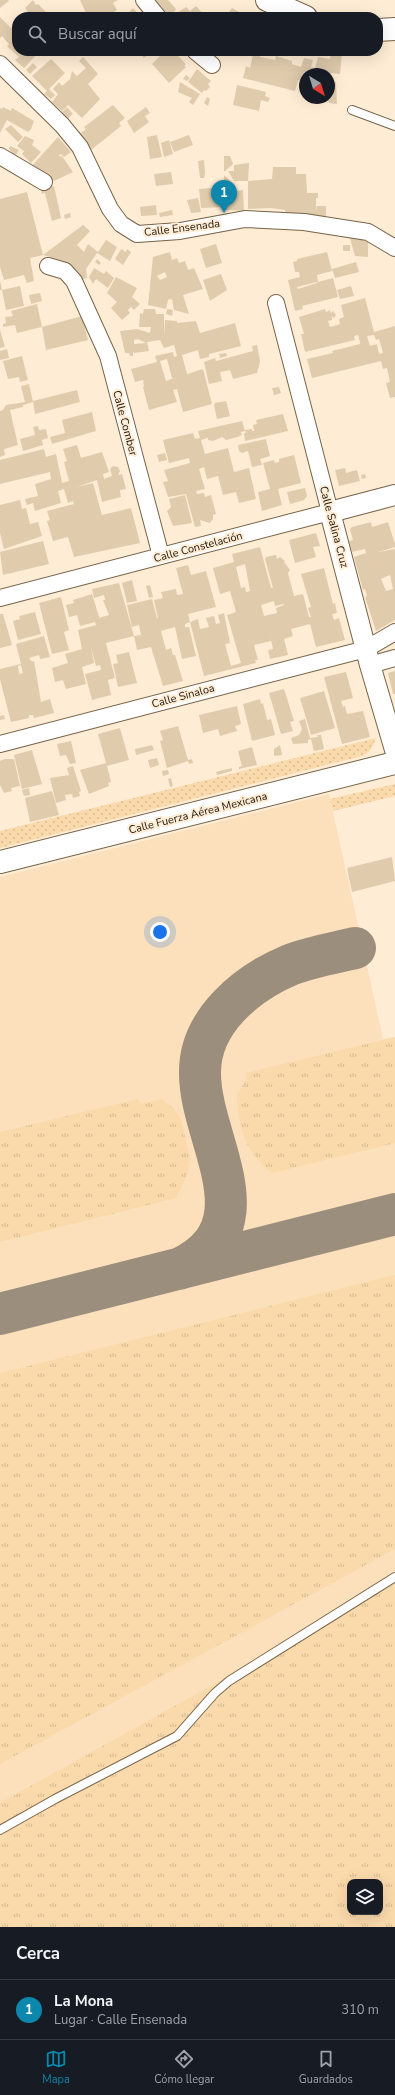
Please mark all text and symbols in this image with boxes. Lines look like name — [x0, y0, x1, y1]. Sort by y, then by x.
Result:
search box — [12, 12, 383, 56]
icon: search — [26, 23, 48, 45]
text: Buscar aquí — [58, 24, 136, 44]
north arrow — [299, 68, 335, 104]
pin: 1 — [211, 180, 237, 213]
street label: Calle Ensenada — [143, 216, 221, 240]
street label: Calle Comber — [109, 389, 141, 457]
street label: Calle Salina Cruz — [316, 484, 352, 570]
street label: Calle Constelación — [152, 528, 244, 566]
street label: Calle Sinaloa — [150, 680, 216, 712]
street label: Calle Fuerza Aérea Mexicana — [127, 788, 269, 838]
your location — [150, 922, 170, 942]
map controls — [347, 1879, 383, 1915]
button: layers — [347, 1879, 383, 1915]
text: Cerca — [16, 1942, 60, 1965]
text: La Mona — [54, 1991, 113, 2011]
text: 1 — [25, 2001, 33, 2019]
text: 310 m — [341, 2001, 379, 2019]
text: Lugar · Calle Ensenada — [54, 2011, 187, 2029]
tab: Mapa — [42, 2048, 70, 2087]
tab: Cómo llegar — [154, 2048, 214, 2087]
tab: Guardados — [299, 2048, 353, 2087]

